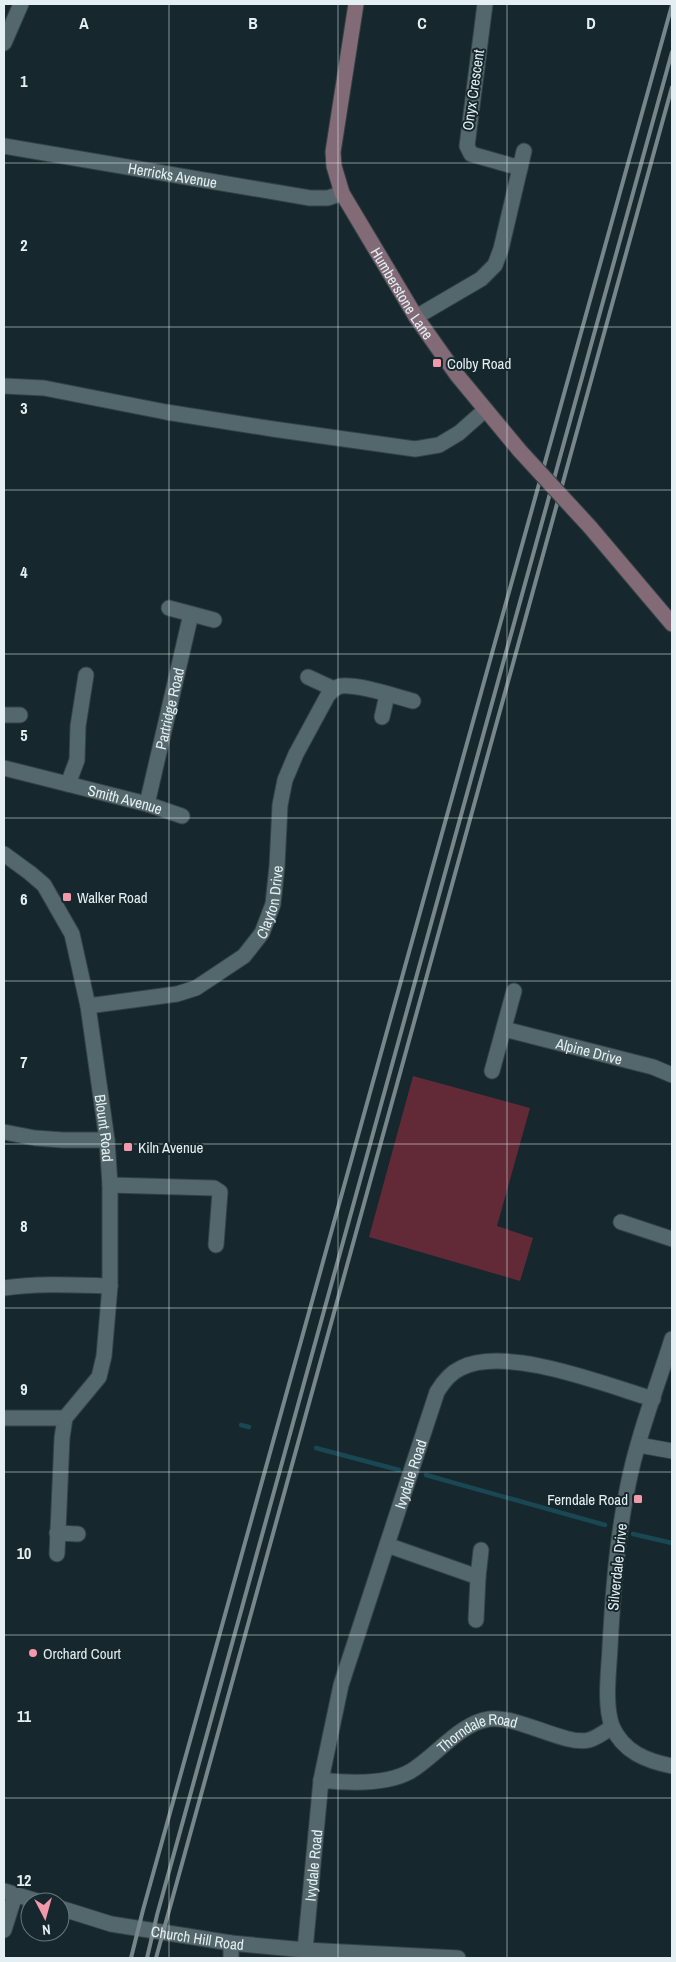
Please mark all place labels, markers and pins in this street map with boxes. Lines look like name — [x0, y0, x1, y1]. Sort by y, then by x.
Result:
place label: Colby Road — [447, 353, 511, 374]
marker: Colby Road — [431, 357, 443, 369]
place label: Walker Road — [77, 887, 148, 908]
marker: Walker Road — [61, 891, 73, 903]
place label: Kiln Avenue — [138, 1137, 204, 1158]
marker: Kiln Avenue — [122, 1141, 134, 1153]
place label: Ferndale Road — [547, 1489, 628, 1510]
marker: Ferndale Road — [632, 1493, 644, 1505]
place label: Orchard Court — [43, 1643, 122, 1664]
marker: Orchard Court — [27, 1647, 39, 1659]

